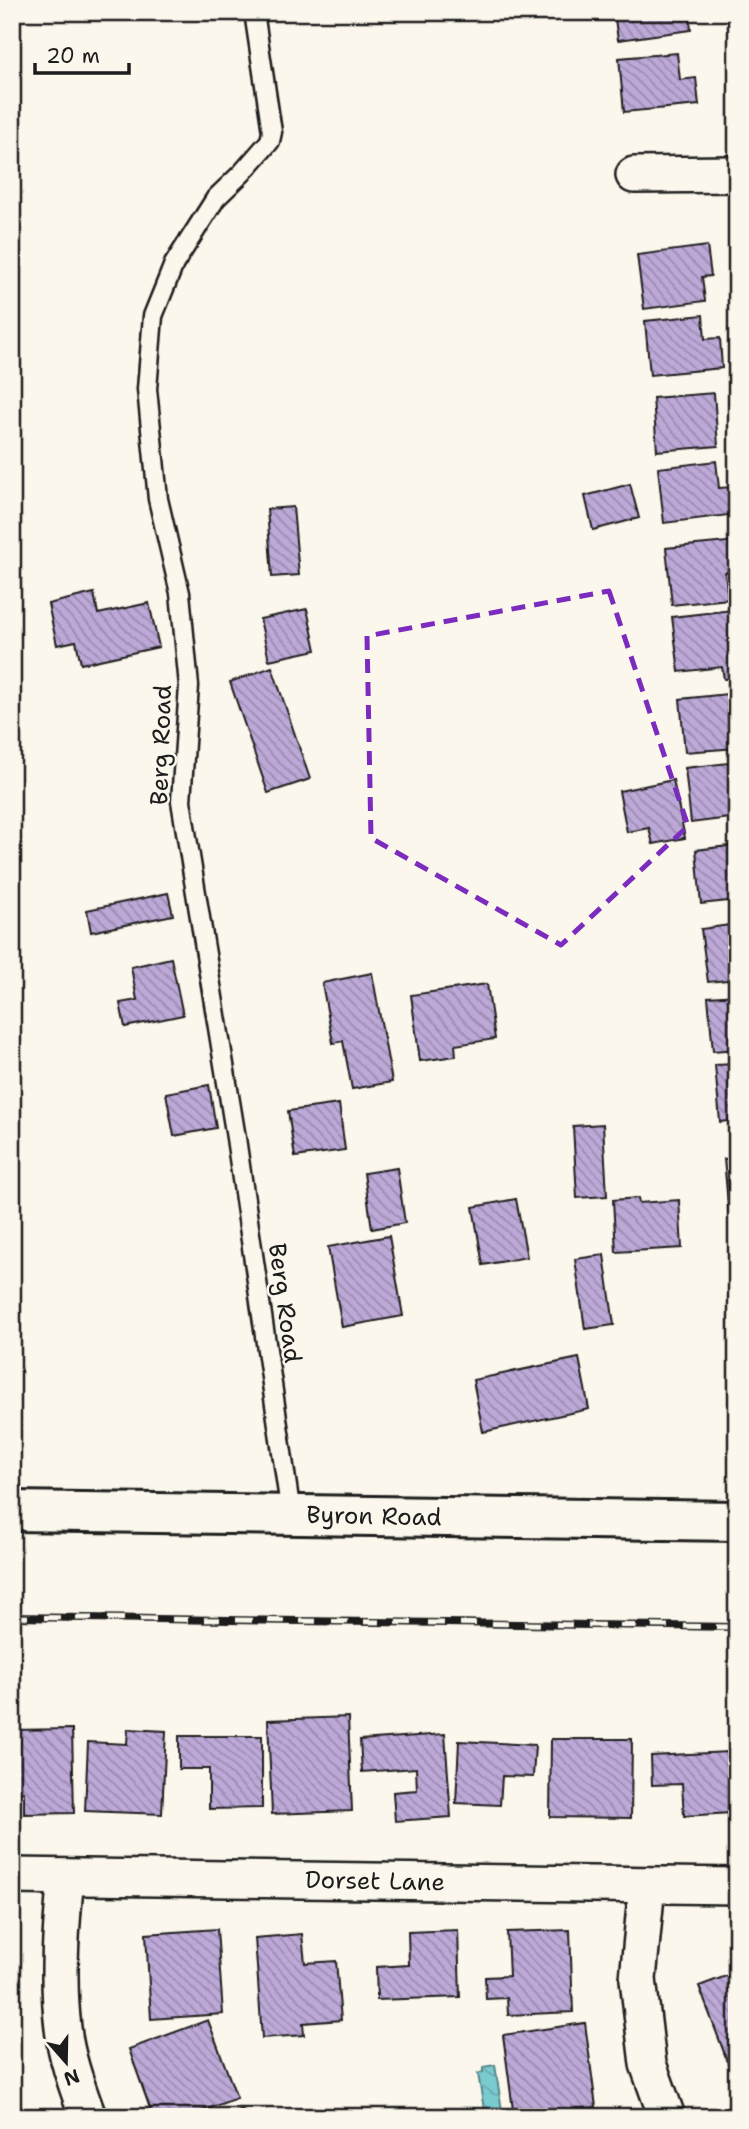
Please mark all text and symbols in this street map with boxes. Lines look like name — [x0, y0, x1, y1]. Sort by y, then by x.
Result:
scale bar — [35, 32, 130, 76]
text: 20 m — [46, 42, 100, 70]
street label: Berg Road — [143, 684, 179, 806]
street label: Berg Road — [261, 1241, 309, 1365]
street label: Byron Road — [306, 1499, 442, 1533]
street label: Dorset Lane — [305, 1864, 445, 1898]
north arrow — [32, 2028, 102, 2098]
text: N — [60, 2063, 83, 2092]

